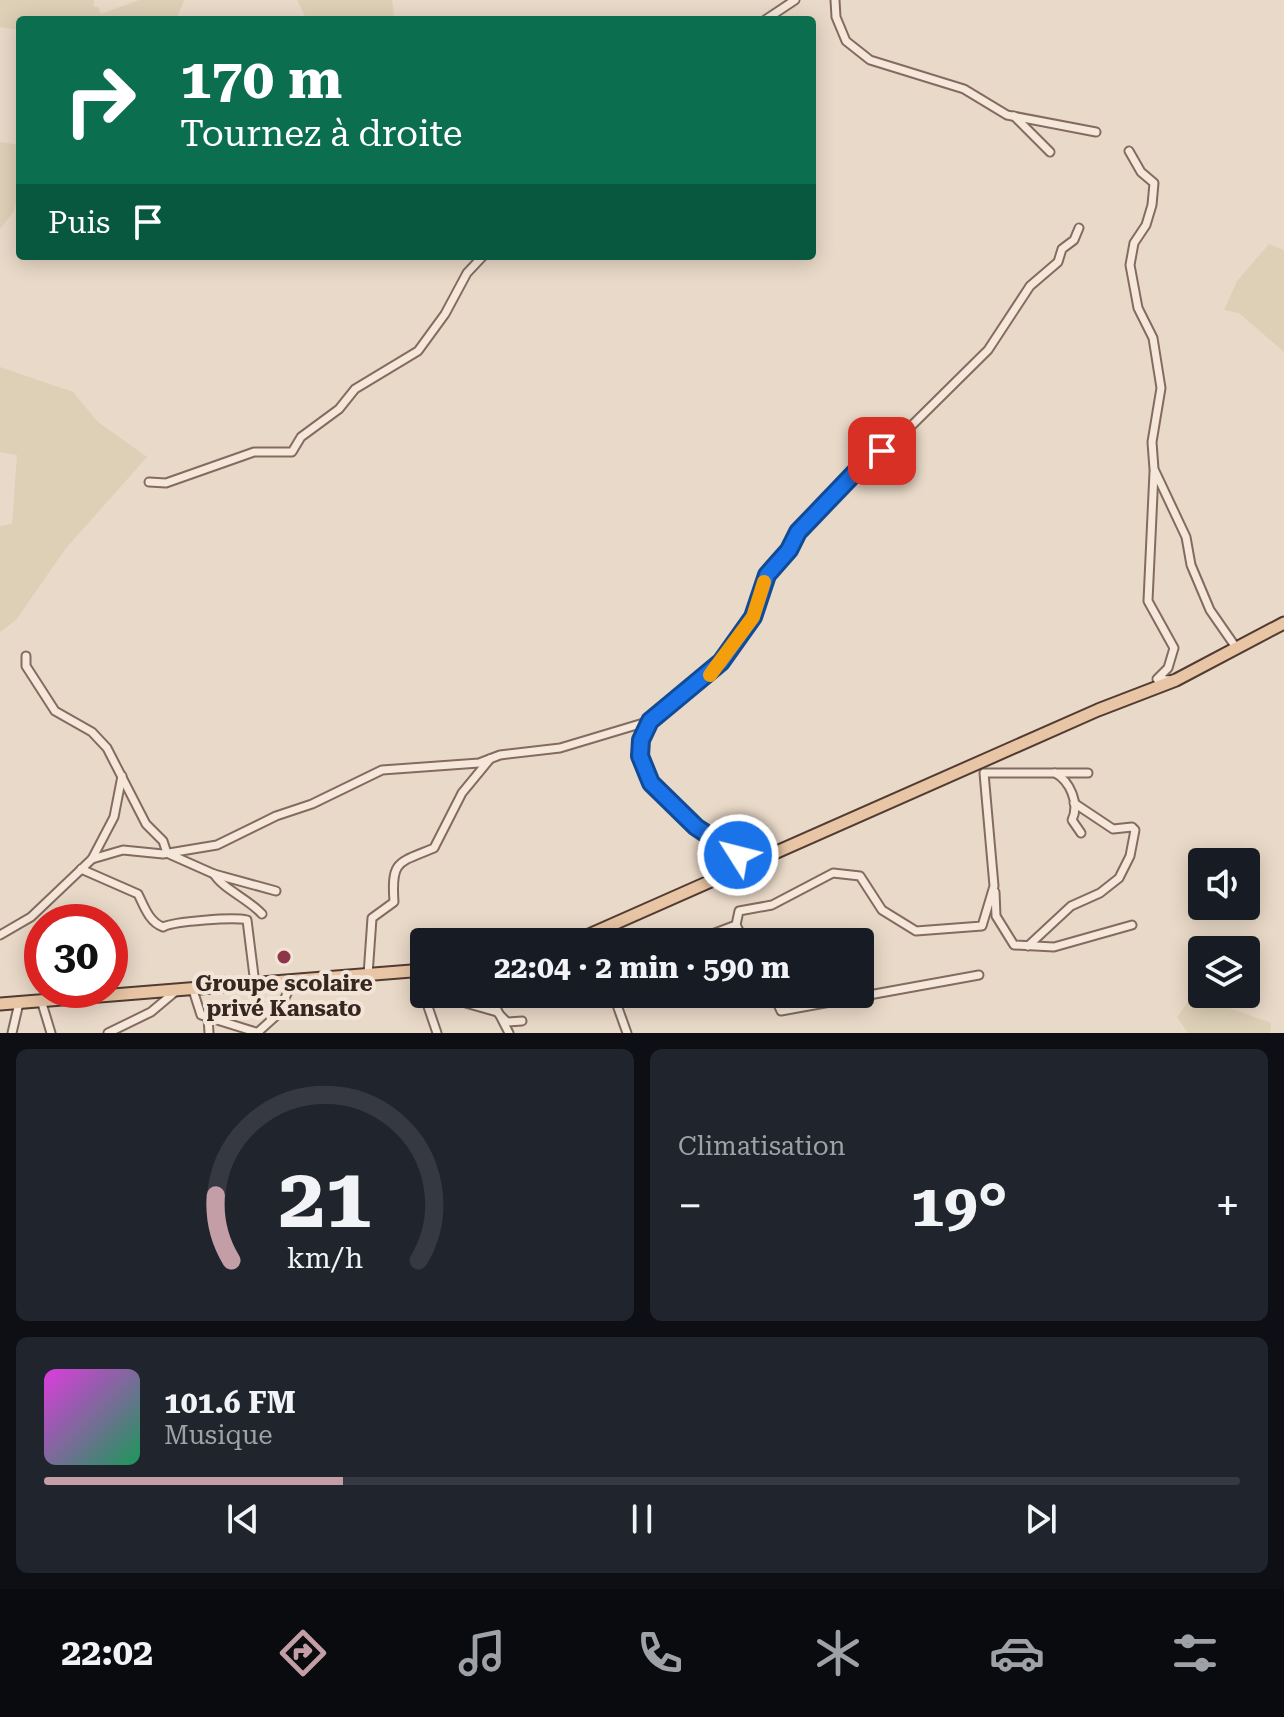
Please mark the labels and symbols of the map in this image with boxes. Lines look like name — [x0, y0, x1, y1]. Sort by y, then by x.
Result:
pin — [848, 417, 916, 485]
position arrow — [696, 813, 780, 897]
speed limit sign: 30 — [24, 904, 128, 1008]
marker: Groupe scolaire privé Kansato — [275, 948, 293, 966]
place label: Groupe scolaire privé Kansato — [195, 971, 373, 1021]

